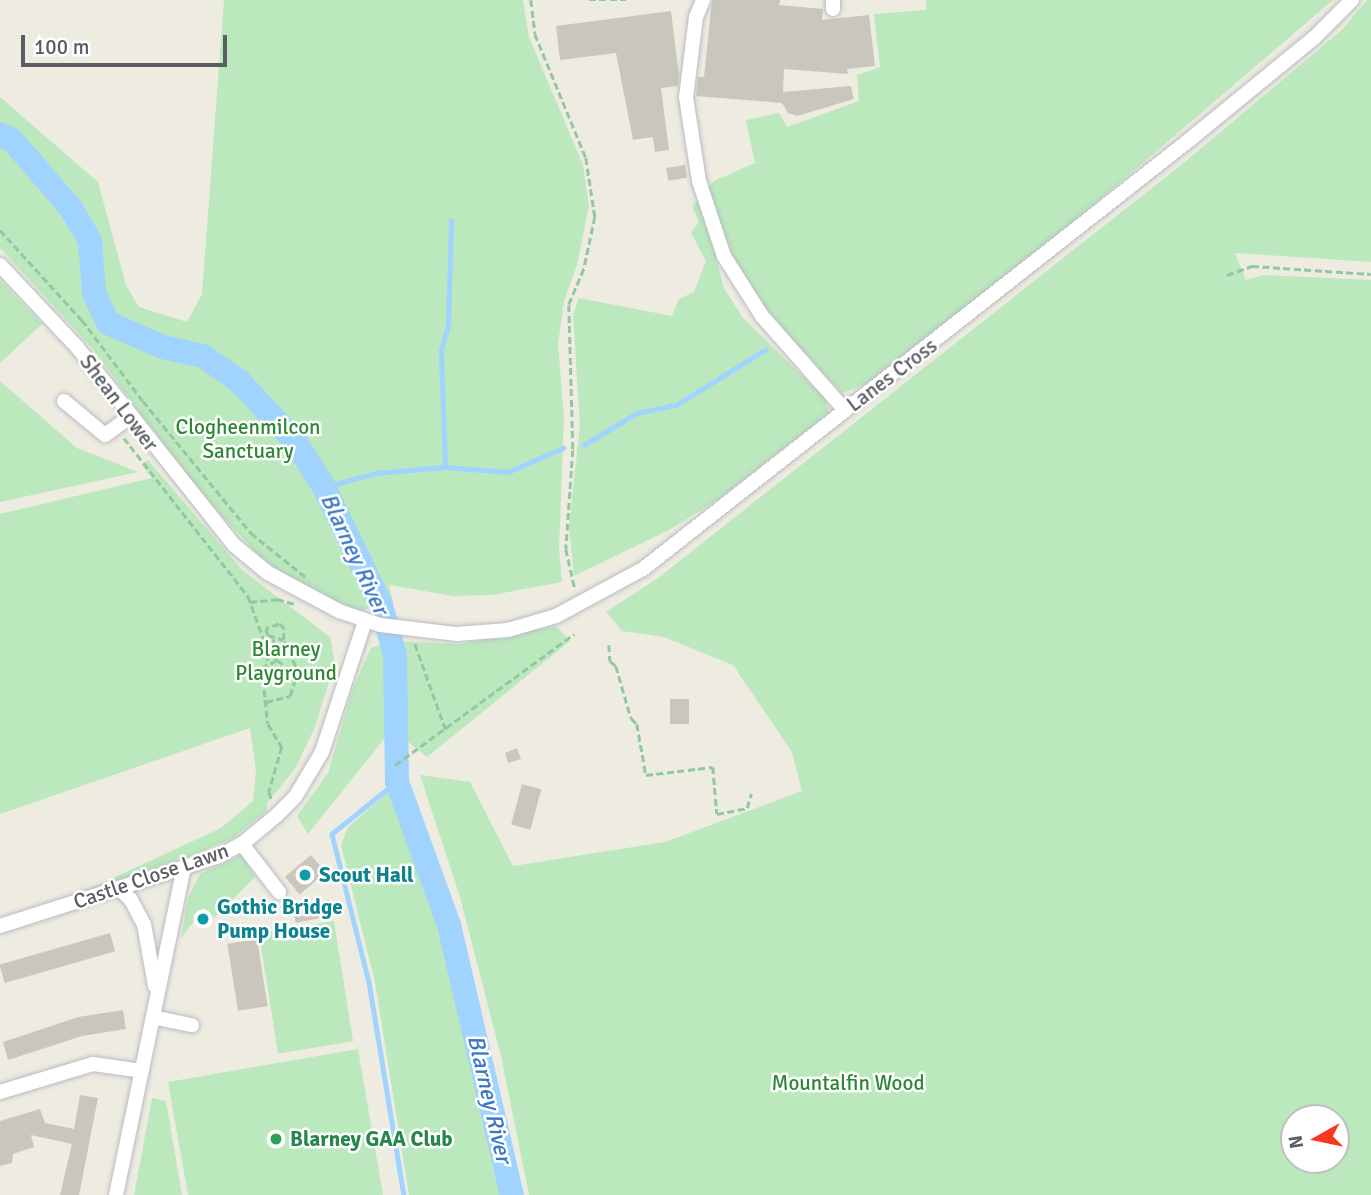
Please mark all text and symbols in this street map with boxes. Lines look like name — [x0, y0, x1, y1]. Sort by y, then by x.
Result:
scale bar — [24, 21, 231, 65]
text: 100 m — [34, 34, 89, 60]
street label: Lanes Cross — [842, 333, 942, 417]
street label: Shean Lower — [74, 350, 164, 456]
park label: Clogheenmilcon Sanctuary — [175, 414, 321, 464]
water label: Blarney River — [314, 489, 394, 619]
park label: Blarney Playground — [235, 636, 337, 686]
street label: Castle Close Lawn — [70, 838, 232, 914]
place label: Scout Hall — [319, 862, 414, 888]
marker: Scout Hall — [297, 867, 313, 883]
place label: Gothic Bridge Pump House — [217, 894, 343, 944]
marker: Gothic Bridge Pump House — [195, 911, 211, 927]
water label: Blarney River — [461, 1032, 517, 1166]
park label: Mountalfin Wood — [771, 1070, 925, 1096]
north arrow — [1280, 1104, 1350, 1174]
place label: Blarney GAA Club — [290, 1126, 452, 1152]
marker: Blarney GAA Club — [268, 1131, 284, 1147]
text: N — [1283, 1134, 1309, 1150]

